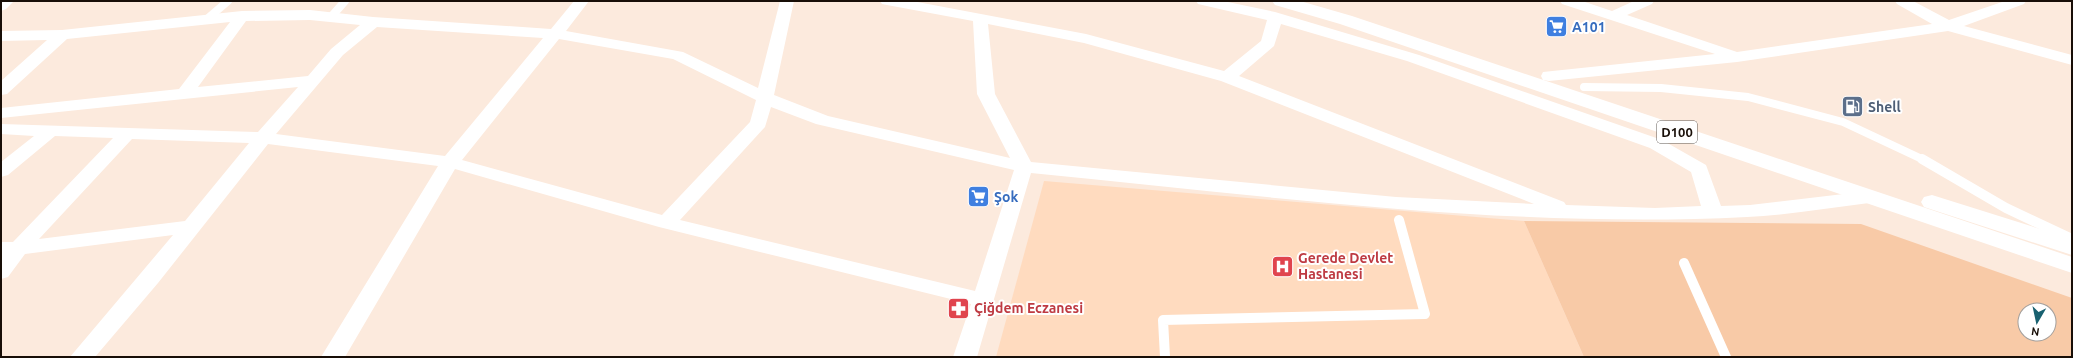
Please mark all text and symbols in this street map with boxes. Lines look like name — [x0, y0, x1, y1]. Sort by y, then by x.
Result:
supermarket icon: A101 — [1543, 14, 1569, 40]
place label: A101 — [1572, 19, 1606, 35]
fuel station icon: Shell — [1840, 94, 1866, 120]
place label: Shell — [1868, 99, 1901, 115]
road number: D100 — [1657, 121, 1697, 143]
supermarket icon: Şok — [965, 184, 991, 210]
place label: Şok — [994, 189, 1018, 206]
place label: Gerede Devlet Hastanesi — [1298, 250, 1393, 282]
hospital icon: Gerede Devlet Hastanesi — [1270, 253, 1296, 279]
pharmacy icon: Çiğdem Eczanesi — [945, 295, 971, 321]
place label: Çiğdem Eczanesi — [974, 300, 1083, 317]
north arrow — [2017, 302, 2057, 342]
text: N — [2030, 325, 2040, 338]

